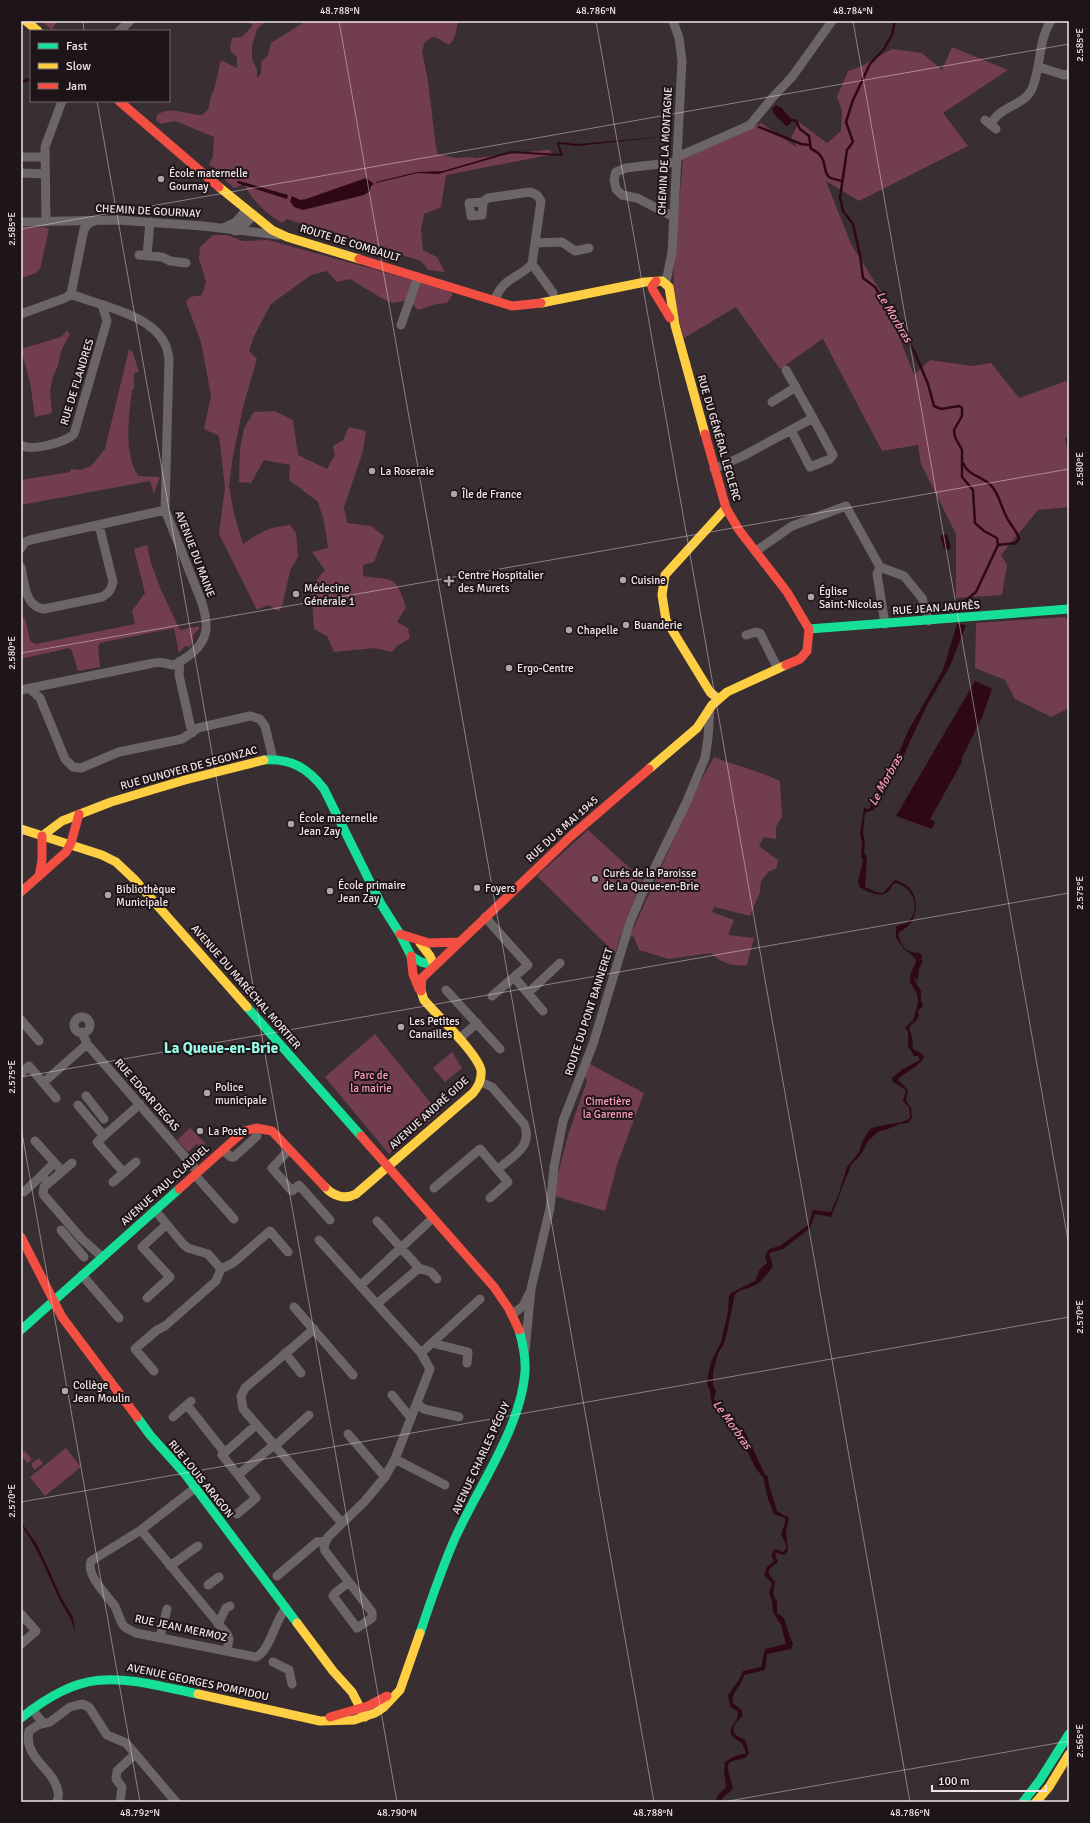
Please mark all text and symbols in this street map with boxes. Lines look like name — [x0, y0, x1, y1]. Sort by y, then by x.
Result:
text: 48.788°N — [320, 5, 360, 17]
text: 48.786°N — [576, 5, 616, 17]
text: 48.784°N — [833, 5, 873, 17]
text: 2.585°E — [1074, 28, 1086, 62]
legend — [30, 30, 170, 102]
text: Fast — [66, 39, 87, 54]
text: Slow — [66, 59, 91, 74]
text: Jam — [66, 79, 87, 94]
street label: CHEMIN DE LA MONTAGNE — [655, 86, 675, 216]
place label: École maternelle Gournay — [169, 166, 248, 193]
marker: École maternelle Gournay — [156, 174, 166, 184]
street label: CHEMIN DE GOURNAY — [95, 202, 201, 220]
text: 2.585°E — [6, 212, 18, 246]
street label: ROUTE DE COMBAULT — [298, 222, 402, 265]
water label: Le Morbras — [873, 289, 916, 347]
street label: RUE DE FLANDRES — [58, 337, 96, 427]
street label: RUE DU GÉNÉRAL LECLERC — [695, 373, 744, 503]
text: 2.580°E — [1074, 452, 1086, 486]
place label: La Roseraie — [380, 465, 434, 478]
marker: La Roseraie — [367, 466, 377, 476]
place label: Île de France — [461, 487, 522, 501]
marker: Île de France — [449, 489, 459, 499]
street label: AVENUE DU MAINE — [173, 509, 217, 599]
place label: Centre Hospitalier des Murets — [458, 569, 544, 595]
place label: Cuisine — [631, 574, 666, 587]
marker: Centre Hospitalier des Murets — [443, 575, 455, 587]
marker: Cuisine — [618, 575, 628, 585]
place label: Médecine Générale 1 — [304, 582, 355, 608]
place label: Église Saint-Nicolas — [819, 584, 883, 611]
marker: Médecine Générale 1 — [291, 589, 301, 599]
marker: Église Saint-Nicolas — [806, 592, 816, 602]
street label: RUE JEAN JAURÈS — [892, 597, 980, 618]
place label: Buanderie — [634, 619, 682, 632]
marker: Buanderie — [621, 620, 631, 630]
place label: Chapelle — [577, 624, 618, 637]
marker: Chapelle — [564, 625, 574, 635]
text: 2.580°E — [6, 636, 18, 670]
place label: Ergo-Centre — [517, 662, 574, 675]
marker: Ergo-Centre — [504, 663, 514, 673]
street label: RUE DUNOYER DE SEGONZAC — [119, 743, 259, 793]
water label: Le Morbras — [866, 750, 907, 809]
street label: RUE DU 8 MAI 1945 — [523, 793, 601, 865]
place label: École maternelle Jean Zay — [299, 811, 378, 838]
marker: École maternelle Jean Zay — [286, 819, 296, 829]
place label: Curés de la Paroisse de La Queue-en-Brie — [603, 867, 699, 893]
marker: Curés de la Paroisse de La Queue-en-Brie — [590, 874, 600, 884]
text: 2.575°E — [1074, 876, 1086, 910]
place label: École primaire Jean Zay — [338, 878, 406, 905]
place label: Foyers — [485, 882, 516, 895]
place label: Bibliothèque Municipale — [116, 883, 176, 909]
marker: Foyers — [472, 883, 482, 893]
marker: École primaire Jean Zay — [325, 886, 335, 896]
marker: Bibliothèque Municipale — [103, 890, 113, 900]
street label: AVENUE DU MARÉCHAL MORTIER — [188, 922, 305, 1052]
street label: ROUTE DU PONT BANNERET — [562, 946, 616, 1078]
place label: Les Petites Canailles — [409, 1015, 460, 1041]
marker: Les Petites Canailles — [396, 1022, 406, 1032]
district label: La Queue-en-Brie — [164, 1039, 278, 1057]
street label: RUE EDGAR DEGAS — [112, 1056, 182, 1134]
text: 2.575°E — [6, 1060, 18, 1094]
park label: Parc de la mairie — [350, 1069, 392, 1095]
street label: AVENUE ANDRÉ GIDE — [386, 1073, 471, 1152]
place label: Police municipale — [215, 1081, 267, 1107]
marker: Police municipale — [202, 1088, 212, 1098]
park label: Cimetière la Garenne — [583, 1095, 633, 1121]
place label: La Poste — [208, 1125, 247, 1138]
marker: La Poste — [195, 1126, 205, 1136]
street label: AVENUE PAUL CLAUDEL — [118, 1142, 212, 1228]
text: 2.570°E — [1074, 1300, 1086, 1334]
place label: Collège Jean Moulin — [73, 1379, 130, 1405]
marker: Collège Jean Moulin — [60, 1386, 70, 1396]
water label: Le Morbras — [709, 1398, 756, 1454]
street label: AVENUE CHARLES PÉGUY — [448, 1399, 513, 1516]
street label: RUE LOUIS ARAGON — [166, 1438, 236, 1520]
text: 2.570°E — [6, 1484, 18, 1518]
street label: RUE JEAN MERMOZ — [134, 1612, 228, 1644]
street label: AVENUE GEORGES POMPIDOU — [126, 1661, 270, 1703]
text: 2.565°E — [1074, 1724, 1086, 1758]
scale bar — [932, 1767, 1046, 1793]
text: 100 m — [938, 1774, 970, 1789]
text: 48.792°N — [120, 1807, 160, 1819]
text: 48.790°N — [377, 1807, 417, 1819]
text: 48.788°N — [633, 1807, 673, 1819]
text: 48.786°N — [890, 1807, 930, 1819]

